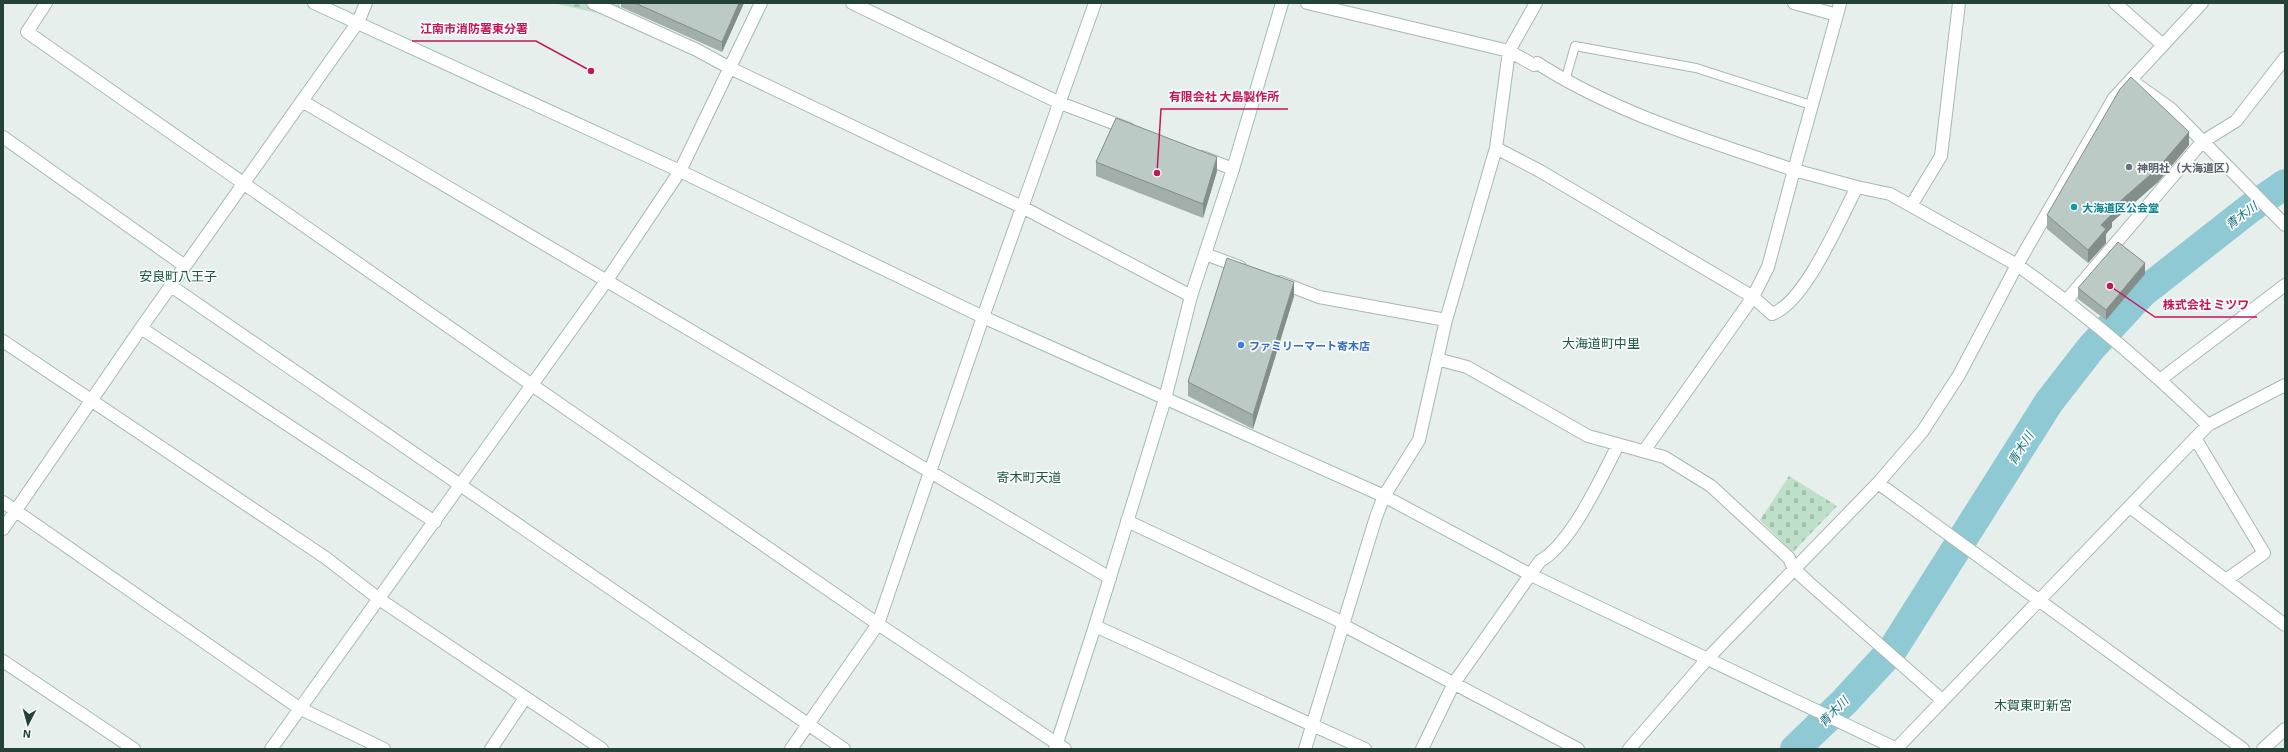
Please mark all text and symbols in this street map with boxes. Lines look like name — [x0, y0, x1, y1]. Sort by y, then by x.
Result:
callout: 江南市消防署東分署 — [412, 17, 536, 41]
text: 江南市消防署東分署 — [420, 21, 528, 35]
callout: 有限会社 大島製作所 — [1161, 85, 1288, 109]
text: 有限会社 大島製作所 — [1169, 89, 1279, 103]
place label: 神明社（大海道区） — [2137, 161, 2236, 174]
marker: 神明社（大海道区） — [2124, 162, 2134, 172]
water label: 青木川 — [2222, 197, 2261, 231]
place label: 大海道区公会堂 — [2082, 201, 2159, 214]
marker: 大海道区公会堂 — [2069, 202, 2079, 212]
district label: 安良町八王子 — [139, 268, 217, 284]
callout: 株式会社 ミツワ — [2155, 293, 2257, 317]
text: 株式会社 ミツワ — [2163, 297, 2249, 311]
district label: 大海道町中里 — [1562, 335, 1640, 351]
place label: ファミリーマート寄木店 — [1249, 339, 1370, 352]
marker: ファミリーマート寄木店 — [1236, 340, 1246, 350]
water label: 青木川 — [2005, 427, 2037, 467]
district label: 寄木町天道 — [996, 469, 1062, 485]
water label: 青木川 — [1815, 692, 1852, 729]
district label: 木賀東町新宮 — [1994, 697, 2072, 713]
north arrow — [8, 704, 48, 744]
text: N — [22, 728, 32, 741]

